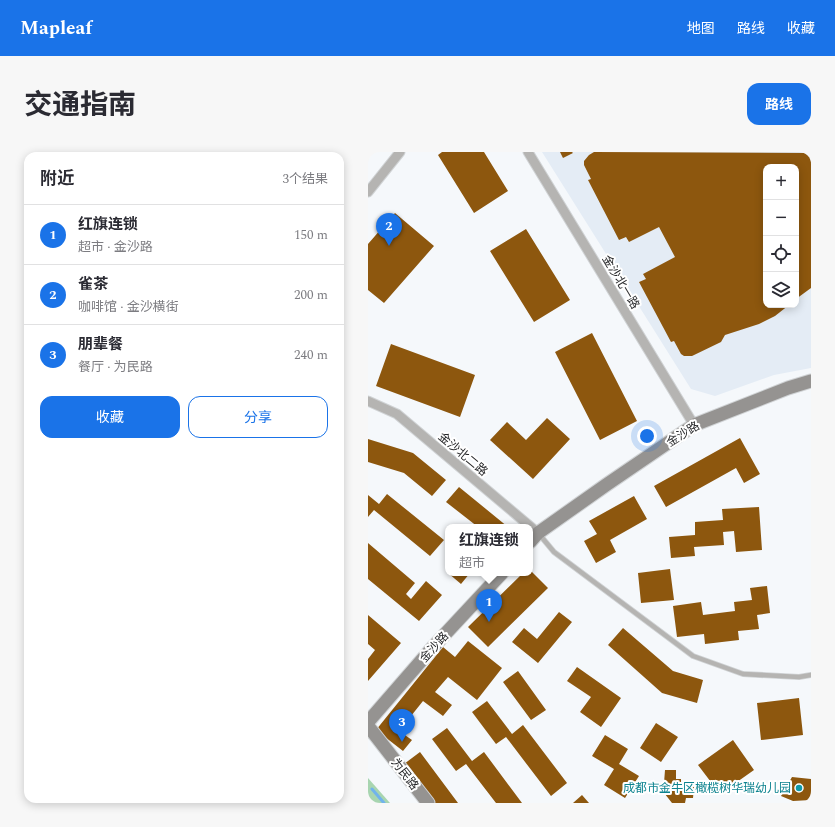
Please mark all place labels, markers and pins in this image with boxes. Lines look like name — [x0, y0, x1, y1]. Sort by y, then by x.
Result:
pin: 2 — [376, 213, 402, 246]
pin: 1 — [476, 589, 502, 622]
pin: 3 — [389, 709, 415, 742]
place label: 成都市金牛区橄榄树华瑞幼儿园 — [623, 779, 791, 798]
marker: 成都市金牛区橄榄树华瑞幼儿园 — [794, 783, 804, 793]

